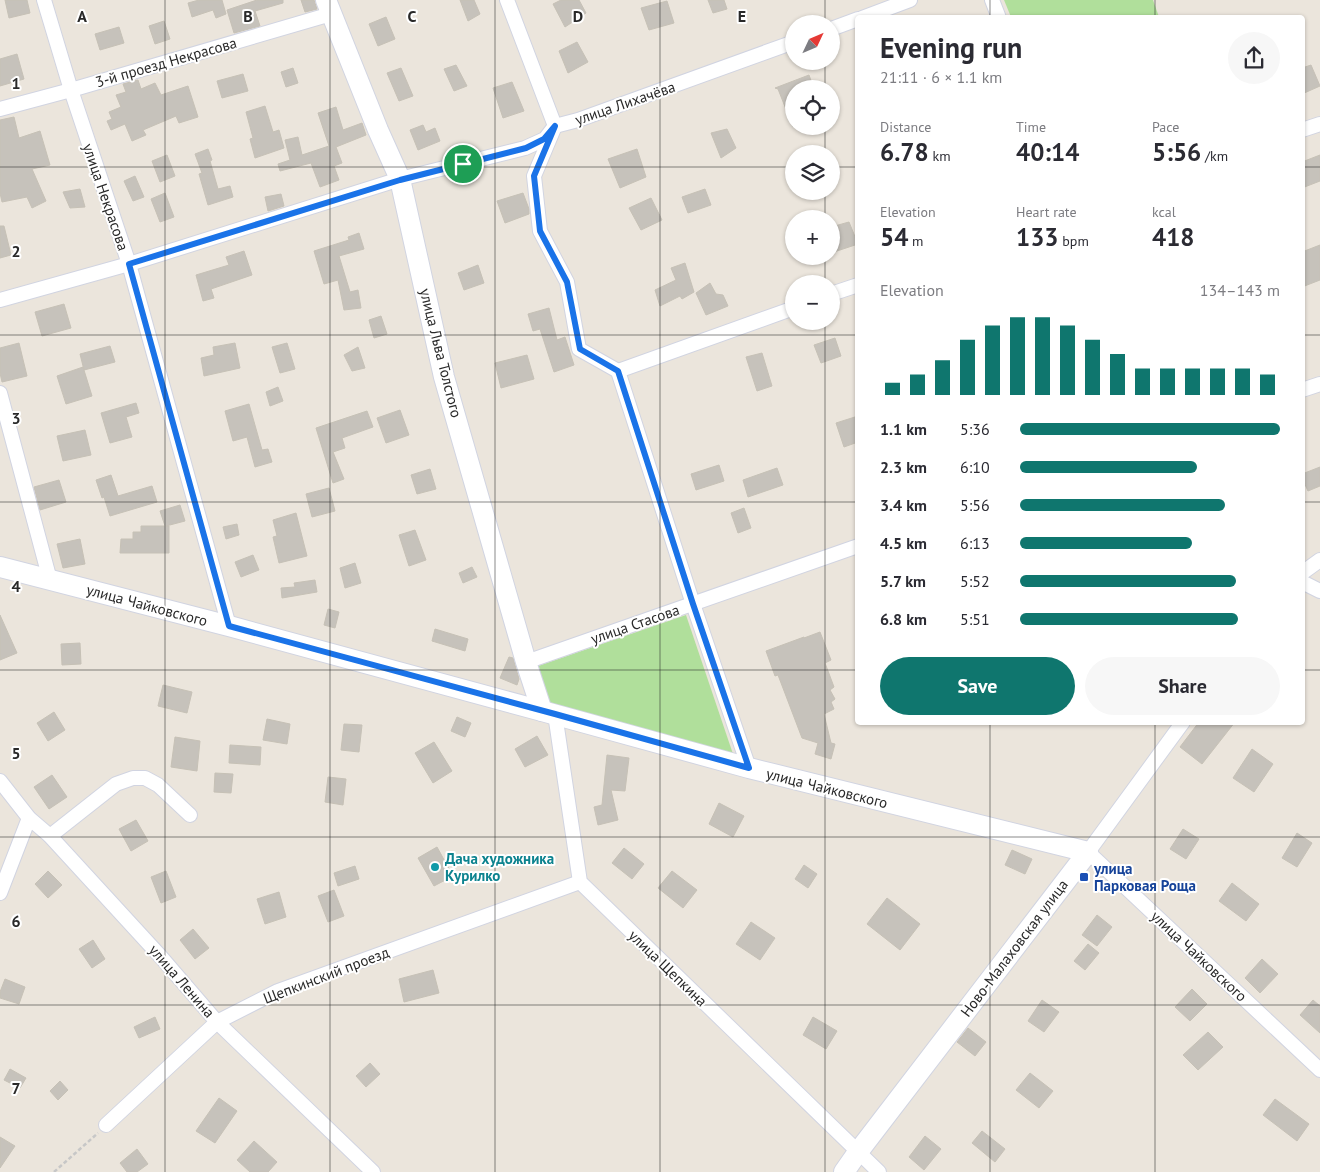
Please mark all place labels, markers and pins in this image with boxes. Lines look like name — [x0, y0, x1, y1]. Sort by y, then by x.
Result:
pin — [442, 143, 484, 185]
place label: Дача художника Курилко — [445, 849, 554, 885]
place label: улица Парковая Роща — [1093, 859, 1196, 895]
marker: Дача художника Курилко — [429, 861, 441, 873]
marker: улица Парковая Роща — [1078, 871, 1090, 883]

